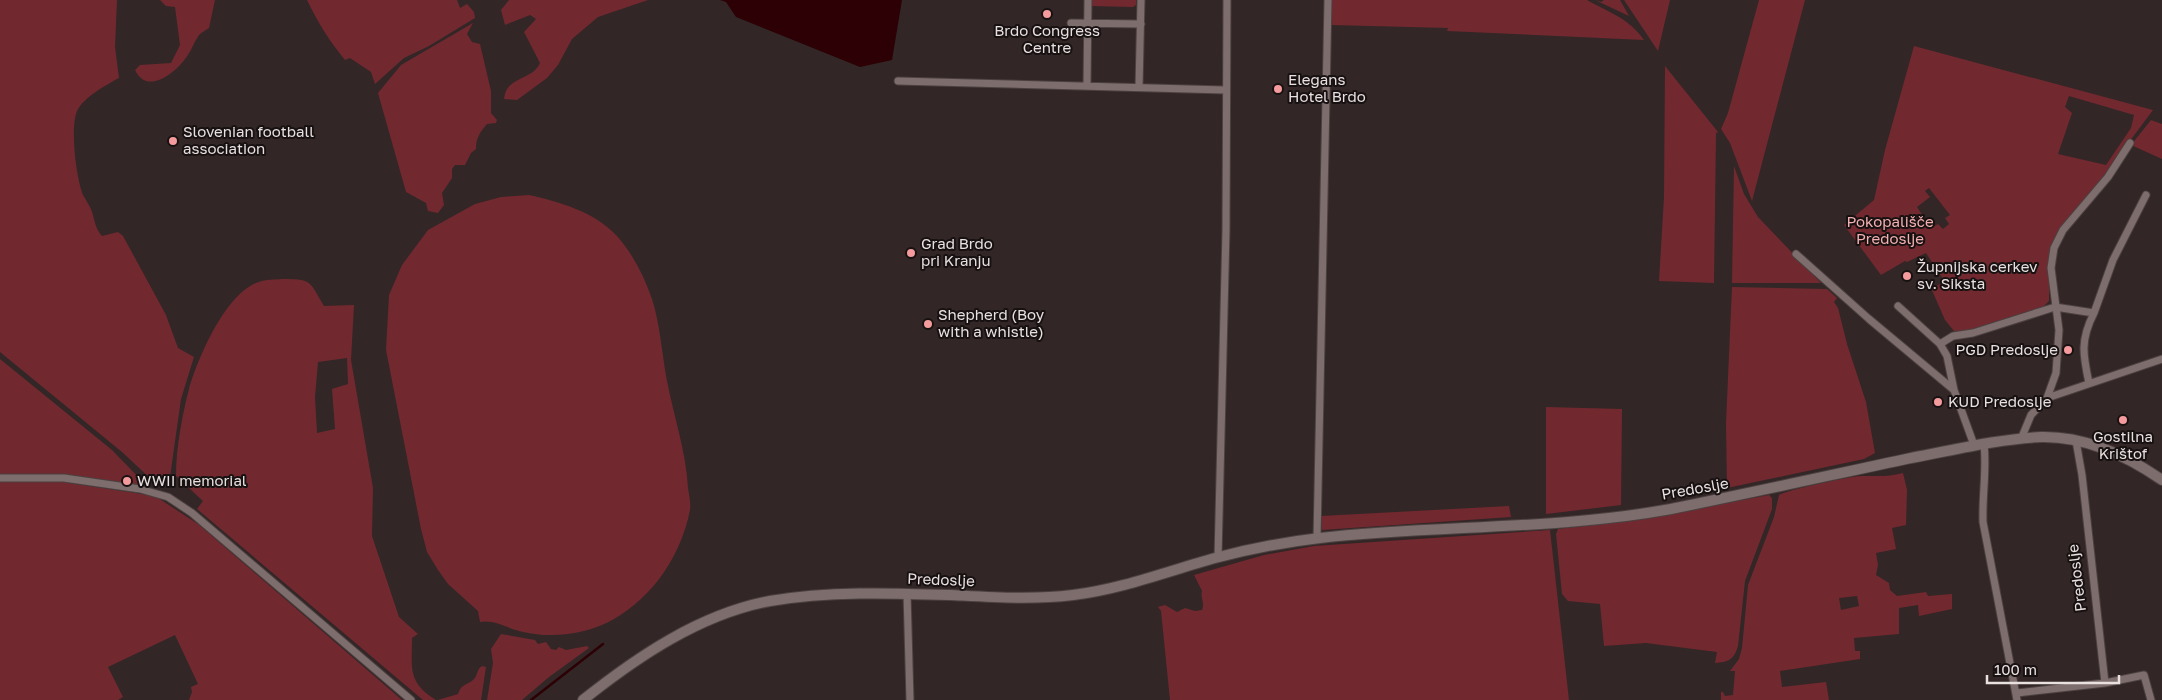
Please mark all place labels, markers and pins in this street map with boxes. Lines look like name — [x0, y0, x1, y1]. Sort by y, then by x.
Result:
marker: Brdo Congress Centre — [1041, 8, 1053, 20]
place label: Brdo Congress Centre — [994, 21, 1100, 56]
place label: Elegans Hotel Brdo — [1288, 70, 1366, 105]
marker: Elegans Hotel Brdo — [1272, 83, 1284, 95]
place label: Slovenian football association — [183, 122, 314, 157]
marker: Slovenian football association — [167, 135, 179, 147]
place label: Grad Brdo pri Kranju — [921, 234, 993, 269]
marker: Grad Brdo pri Kranju — [905, 247, 917, 259]
place label: Župnijska cerkev sv. Siksta — [1917, 257, 2038, 292]
marker: Župnijska cerkev sv. Siksta — [1901, 270, 1913, 282]
place label: Shepherd (Boy with a whistle) — [938, 305, 1045, 340]
marker: Shepherd (Boy with a whistle) — [922, 318, 934, 330]
place label: PGD Predoslje — [1955, 340, 2058, 358]
marker: PGD Predoslje — [2062, 344, 2074, 356]
place label: KUD Predoslje — [1948, 392, 2052, 410]
marker: KUD Predoslje — [1932, 396, 1944, 408]
marker: Gostilna Krištof — [2117, 414, 2129, 426]
place label: Gostilna Krištof — [2093, 427, 2153, 462]
place label: WWII memorial — [137, 471, 247, 489]
marker: WWII memorial — [121, 475, 133, 487]

